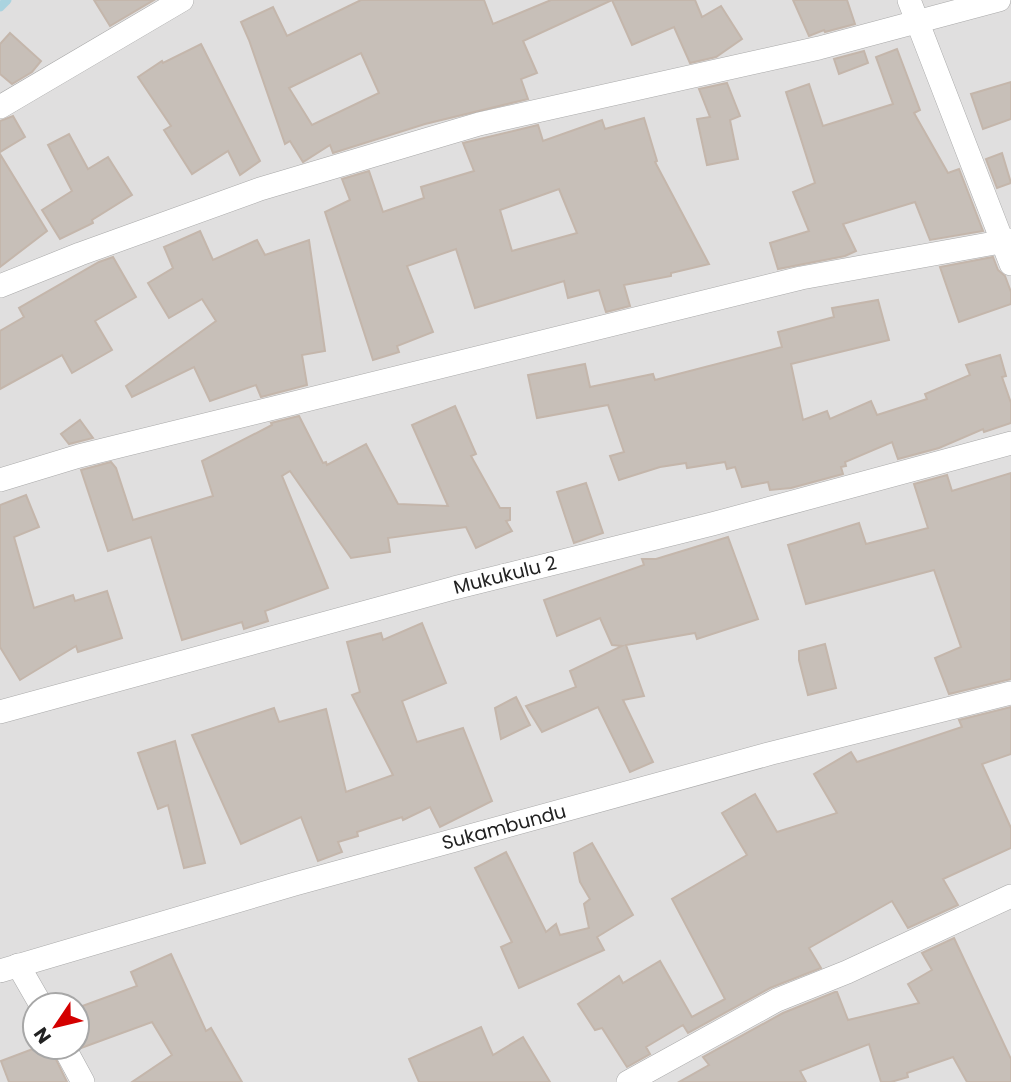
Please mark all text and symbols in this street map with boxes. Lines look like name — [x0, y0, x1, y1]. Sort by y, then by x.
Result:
street label: Mukukulu 2 — [451, 549, 559, 601]
street label: Sukambundu — [439, 797, 569, 857]
north arrow — [21, 991, 91, 1061]
text: N — [27, 1022, 58, 1049]

